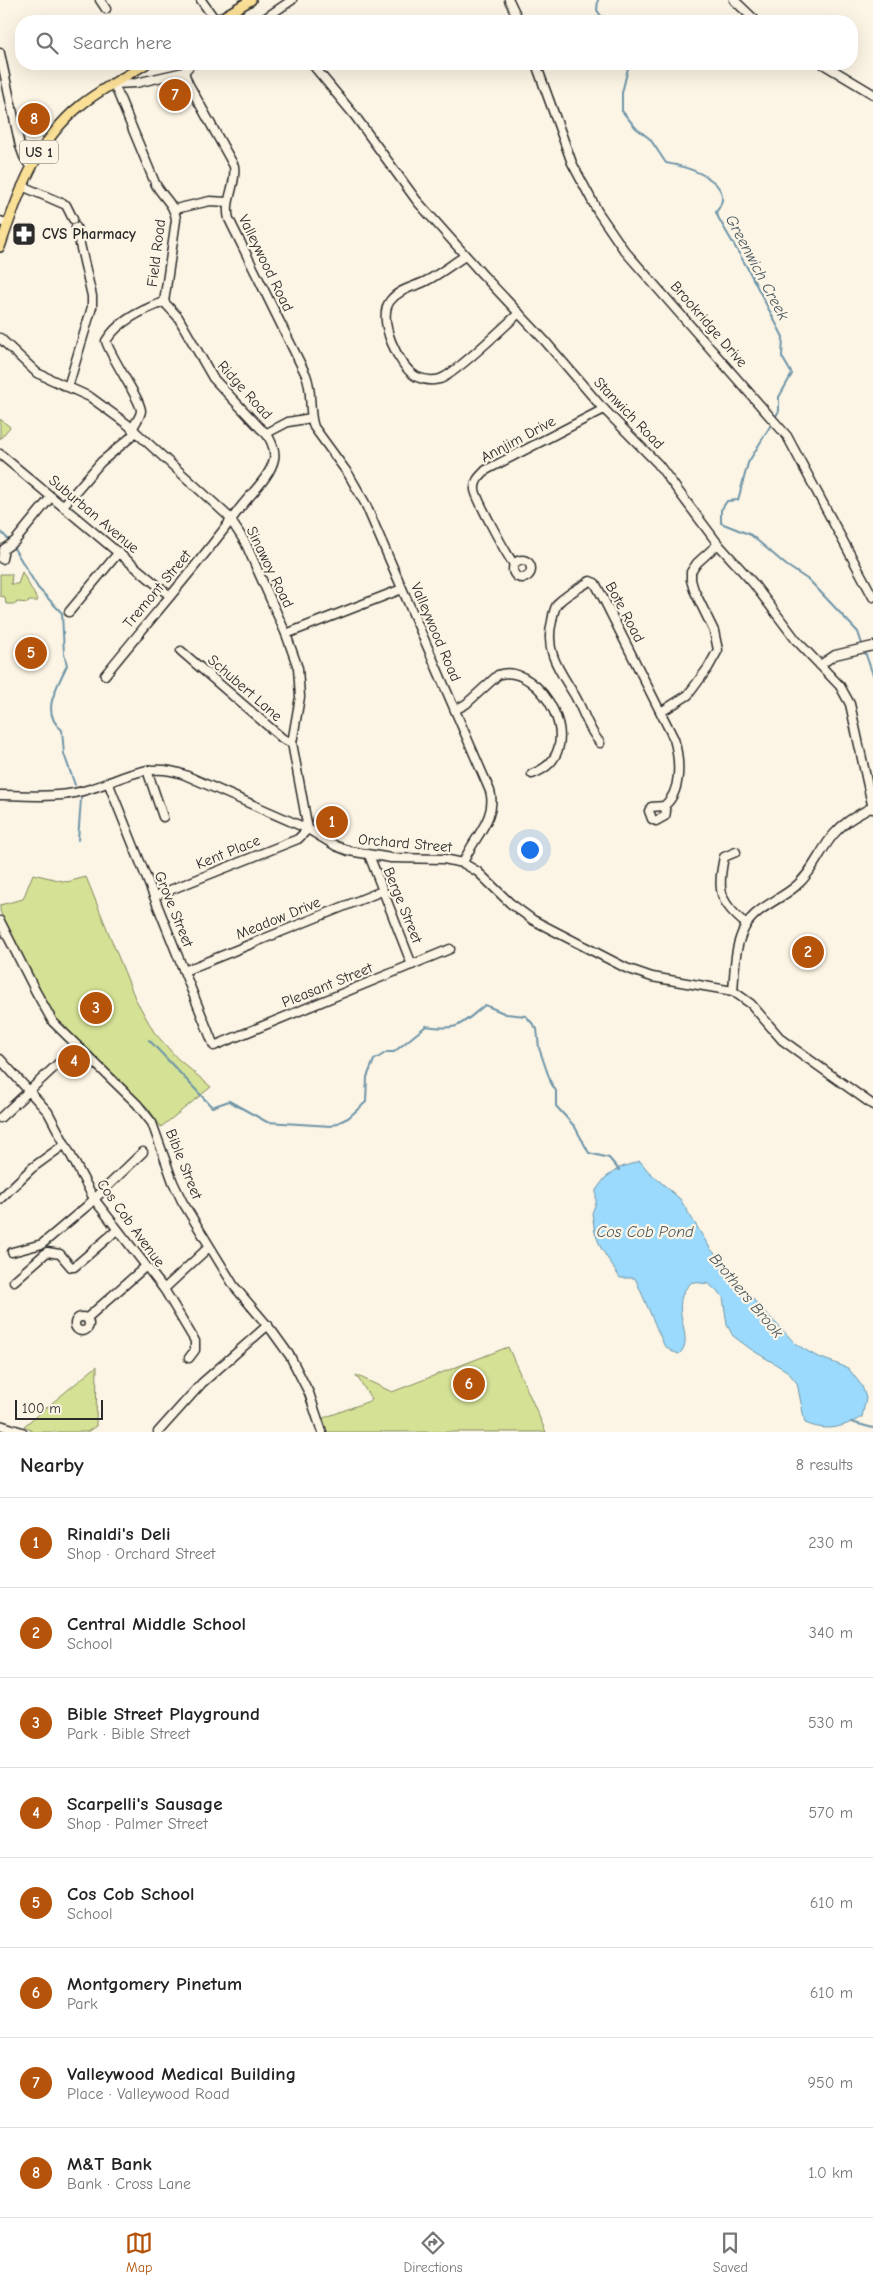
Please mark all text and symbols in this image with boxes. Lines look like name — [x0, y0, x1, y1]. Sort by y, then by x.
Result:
search box — [15, 15, 858, 70]
icon: search — [33, 29, 61, 57]
text: Search here — [73, 32, 172, 54]
pin: 7 — [159, 76, 191, 114]
pin: 8 — [18, 100, 50, 138]
road number: US 1 — [20, 140, 58, 163]
street label: Valleywood Road — [235, 212, 297, 314]
water label: Greenwich Creek — [722, 212, 793, 323]
street label: Field Road — [143, 218, 169, 288]
pharmacy icon: CVS Pharmacy — [11, 221, 37, 247]
place label: CVS Pharmacy — [42, 225, 136, 243]
street label: Brookridge Drive — [667, 277, 752, 371]
street label: Ridge Road — [214, 357, 276, 423]
street label: Stanwich Road — [590, 373, 668, 453]
street label: Annjim Drive — [478, 412, 559, 466]
street label: Suburban Avenue — [45, 471, 143, 557]
street label: Sinawoy Road — [243, 523, 297, 611]
street label: Tremont Street — [119, 546, 195, 632]
street label: Bote Road — [602, 579, 648, 645]
street label: Valleywood Road — [407, 580, 465, 684]
pin: 5 — [15, 634, 47, 672]
street label: Schubert Lane — [204, 651, 286, 726]
pin: 1 — [316, 803, 348, 841]
street label: Orchard Street — [357, 830, 453, 856]
street label: Kent Place — [193, 831, 263, 873]
your location — [517, 837, 543, 863]
street label: Berge Street — [380, 864, 427, 946]
street label: Grove Street — [151, 868, 198, 950]
street label: Meadow Drive — [233, 893, 323, 943]
pin: 2 — [792, 933, 824, 971]
street label: Pleasant Street — [279, 958, 376, 1011]
pin: 3 — [80, 989, 112, 1027]
pin: 4 — [58, 1042, 90, 1080]
street label: Bible Street — [162, 1126, 206, 1202]
street label: Cos Cob Avenue — [93, 1176, 169, 1271]
water label: Cos Cob Pond — [596, 1223, 694, 1241]
water label: Brothers Brook — [706, 1250, 787, 1342]
pin: 6 — [453, 1365, 485, 1403]
scale bar — [15, 1397, 102, 1420]
text: 100 m — [22, 1400, 61, 1417]
text: Nearby — [20, 1453, 84, 1477]
text: 8 results — [796, 1456, 853, 1474]
text: Rinaldi's Deli — [67, 1523, 171, 1545]
text: 1 — [33, 1534, 39, 1552]
text: 230 m — [808, 1534, 853, 1552]
text: Shop · Orchard Street — [67, 1545, 215, 1563]
text: Central Middle School — [67, 1613, 246, 1635]
text: 2 — [32, 1624, 40, 1642]
text: 340 m — [809, 1624, 853, 1642]
text: School — [67, 1635, 113, 1653]
text: Bible Street Playground — [67, 1703, 260, 1725]
text: 3 — [32, 1714, 40, 1732]
text: 530 m — [808, 1714, 853, 1732]
text: Park · Bible Street — [67, 1725, 190, 1743]
text: Scarpelli's Sausage — [67, 1793, 223, 1815]
text: 4 — [32, 1804, 40, 1822]
text: 570 m — [808, 1804, 853, 1822]
text: Shop · Palmer Street — [67, 1815, 208, 1833]
text: Cos Cob School — [67, 1883, 195, 1905]
text: 5 — [32, 1894, 40, 1912]
text: 610 m — [810, 1894, 853, 1912]
text: School — [67, 1905, 113, 1923]
text: Montgomery Pinetum — [67, 1973, 242, 1995]
text: 6 — [32, 1984, 40, 2002]
text: 610 m — [810, 1984, 853, 2002]
text: Park — [67, 1995, 98, 2013]
text: Valleywood Medical Building — [67, 2063, 296, 2085]
text: 7 — [32, 2074, 40, 2092]
text: 950 m — [808, 2074, 853, 2092]
text: Place · Valleywood Road — [67, 2085, 230, 2103]
text: M&T Bank — [67, 2153, 152, 2175]
text: 8 — [32, 2164, 40, 2182]
text: 1.0 km — [808, 2164, 853, 2182]
text: Bank · Cross Lane — [67, 2175, 191, 2193]
tab: Map — [125, 2229, 153, 2276]
tab: Directions — [403, 2229, 463, 2276]
tab: Saved — [713, 2229, 748, 2276]

